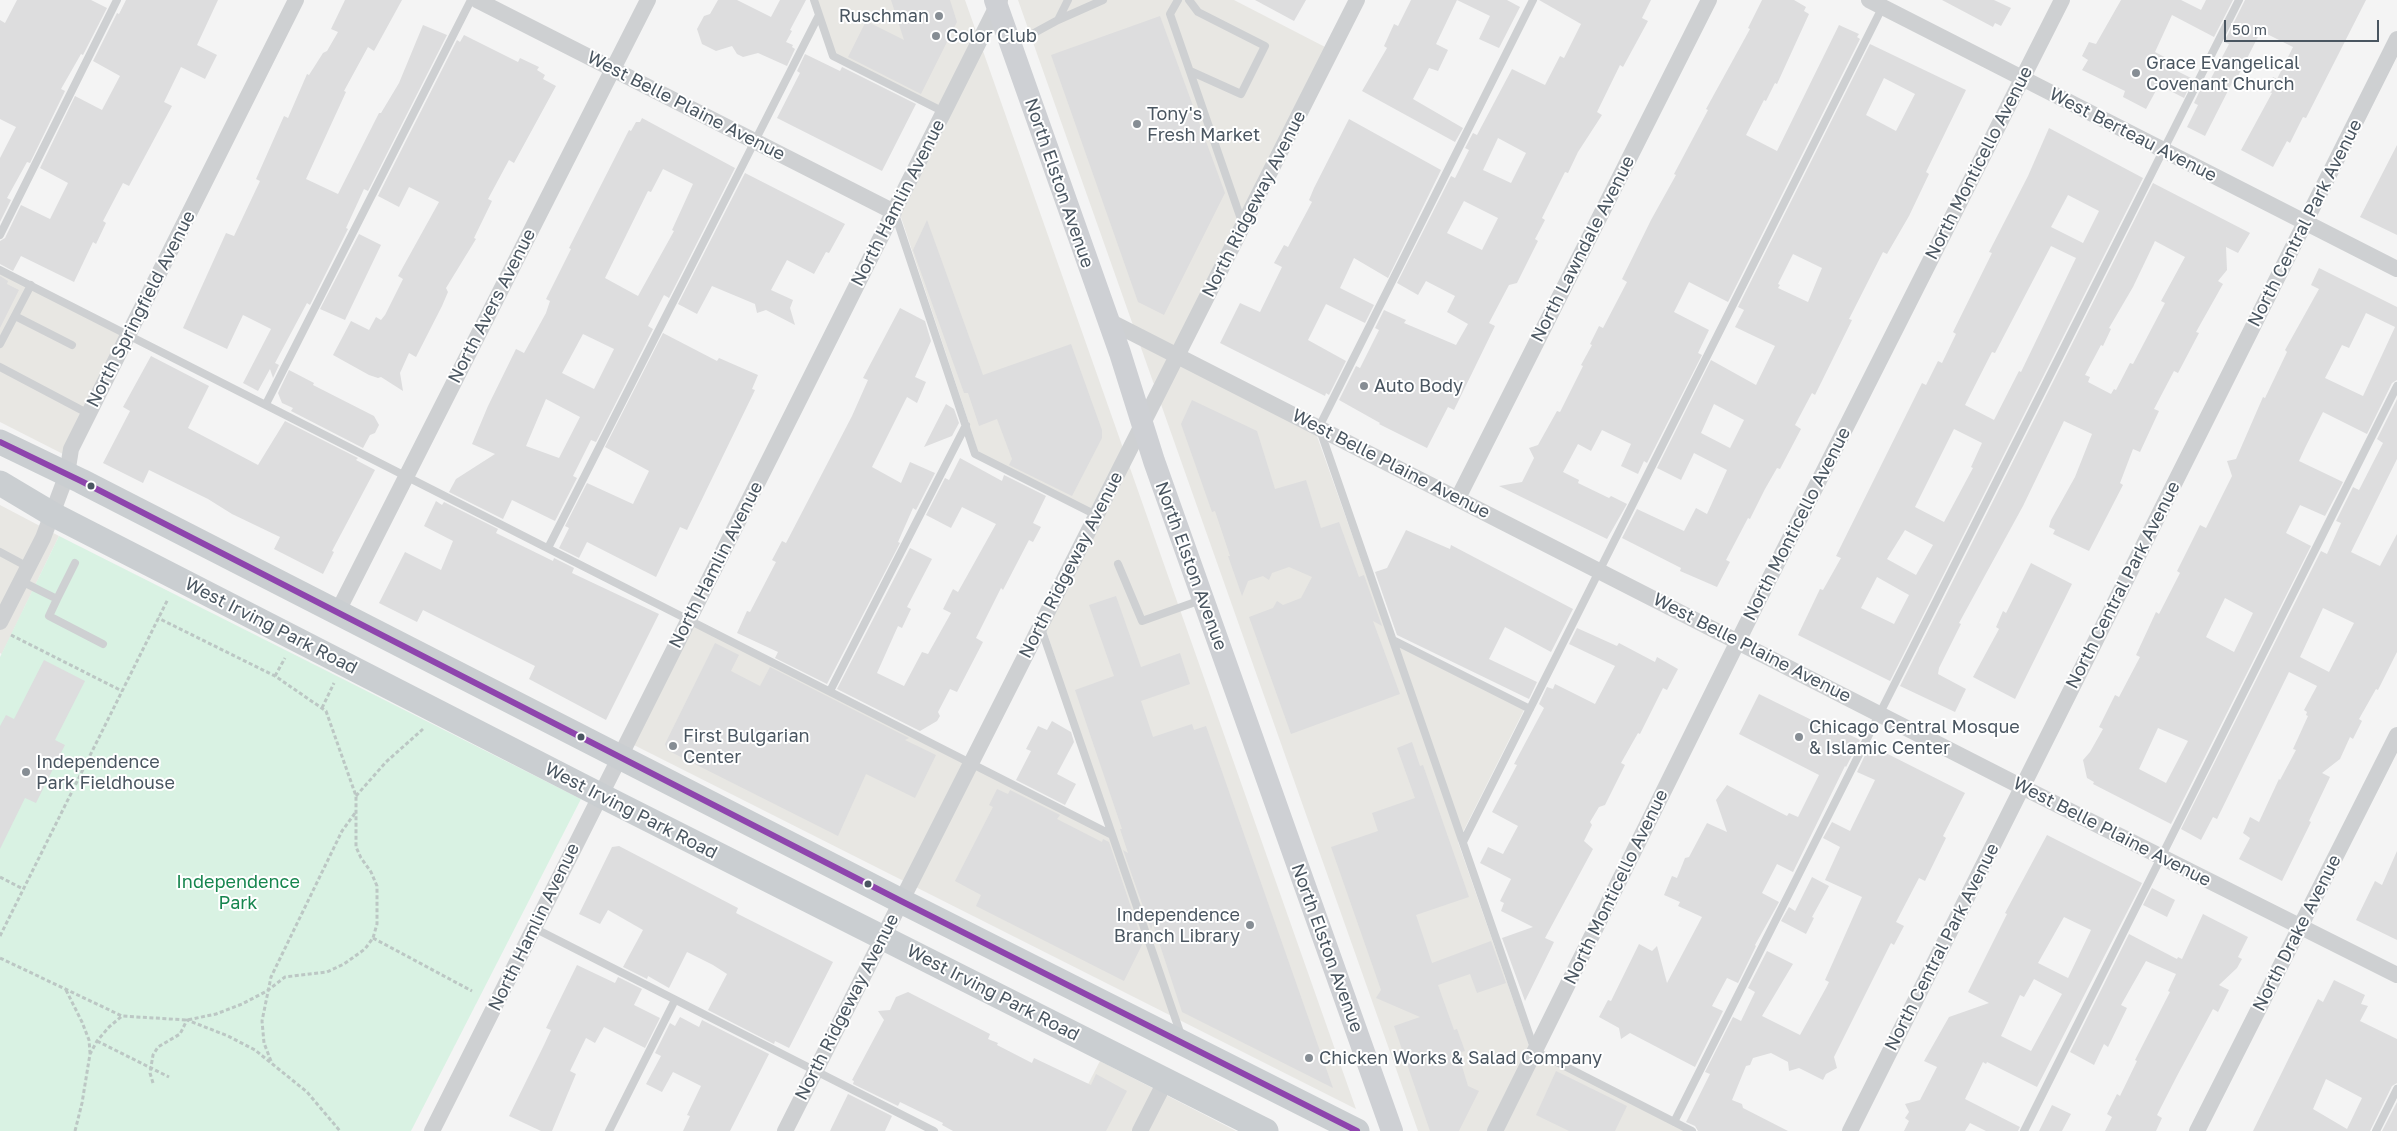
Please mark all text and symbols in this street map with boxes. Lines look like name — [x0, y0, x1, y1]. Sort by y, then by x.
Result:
place label: Ruschman — [839, 5, 929, 27]
marker: Ruschman — [933, 10, 945, 22]
scale bar — [2227, 10, 2382, 42]
text: 50 m — [2232, 20, 2267, 38]
place label: Color Club — [946, 25, 1037, 47]
marker: Color Club — [930, 30, 942, 42]
street label: West Belle Plaine Avenue — [583, 47, 789, 165]
place label: Grace Evangelical Covenant Church — [2146, 52, 2300, 94]
street label: North Monticello Avenue — [1921, 63, 2037, 263]
marker: Grace Evangelical Covenant Church — [2130, 67, 2142, 79]
street label: West Berteau Avenue — [2046, 83, 2220, 187]
street label: North Elston Avenue — [1020, 95, 1098, 271]
place label: Tony's Fresh Market — [1147, 103, 1260, 146]
street label: North Ridgeway Avenue — [1198, 107, 1310, 301]
street label: North Hamlin Avenue — [847, 116, 949, 290]
street label: North Central Park Avenue — [2243, 116, 2367, 330]
marker: Tony's Fresh Market — [1131, 118, 1143, 130]
street label: North Lawndale Avenue — [1527, 152, 1639, 346]
street label: North Springfield Avenue — [82, 207, 200, 411]
street label: North Avers Avenue — [444, 225, 540, 387]
place label: Auto Body — [1374, 375, 1463, 397]
marker: Auto Body — [1358, 380, 1370, 392]
street label: West Belle Plaine Avenue — [1288, 405, 1494, 523]
street label: North Monticello Avenue — [1739, 424, 1855, 624]
street label: North Ridgeway Avenue — [1015, 468, 1127, 662]
street label: North Hamlin Avenue — [665, 478, 767, 652]
street label: North Central Park Avenue — [2061, 478, 2185, 692]
street label: North Elston Avenue — [1150, 479, 1232, 653]
unlabelled marker — [86, 481, 96, 491]
street label: West Irving Park Road — [181, 573, 361, 679]
street label: West Belle Plaine Avenue — [1649, 589, 1855, 707]
place label: Chicago Central Mosque & Islamic Center — [1809, 716, 2020, 759]
place label: First Bulgarian Center — [683, 725, 810, 768]
marker: Chicago Central Mosque & Islamic Center — [1793, 731, 1805, 743]
unlabelled marker — [576, 732, 586, 742]
marker: First Bulgarian Center — [667, 740, 679, 752]
place label: Independence Park Fieldhouse — [36, 751, 175, 794]
street label: West Irving Park Road — [541, 758, 721, 864]
marker: Independence Park Fieldhouse — [20, 766, 32, 778]
street label: West Belle Plaine Avenue — [2009, 773, 2215, 891]
street label: North Monticello Avenue — [1559, 786, 1673, 988]
street label: North Hamlin Avenue — [484, 840, 584, 1014]
street label: North Central Park Avenue — [1880, 840, 2004, 1054]
street label: North Drake Avenue — [2248, 851, 2346, 1015]
street label: North Elston Avenue — [1286, 861, 1368, 1035]
park label: Independence Park — [176, 871, 300, 914]
unlabelled marker — [863, 879, 873, 889]
place label: Independence Branch Library — [1114, 904, 1240, 946]
street label: North Ridgeway Avenue — [791, 910, 903, 1104]
marker: Independence Branch Library — [1244, 919, 1256, 931]
street label: West Irving Park Road — [903, 940, 1083, 1046]
place label: Chicken Works & Salad Company — [1319, 1047, 1602, 1069]
marker: Chicken Works & Salad Company — [1303, 1052, 1315, 1064]

